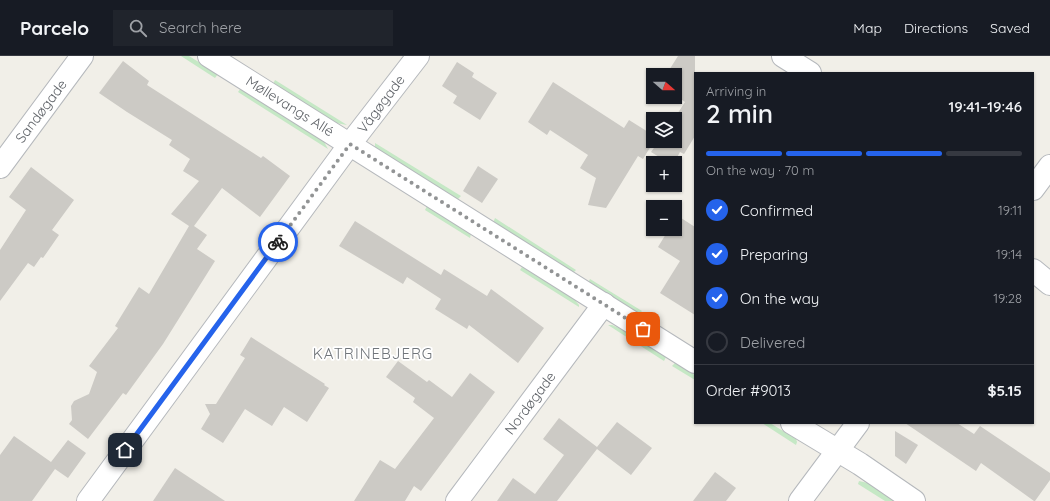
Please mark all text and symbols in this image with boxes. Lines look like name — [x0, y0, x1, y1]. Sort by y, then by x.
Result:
search box — [113, 10, 393, 46]
text: Parcelo — [20, 16, 89, 40]
icon: search — [127, 17, 149, 39]
text: Search here — [159, 18, 242, 37]
text: Map — [853, 19, 882, 37]
text: Directions — [904, 19, 968, 37]
text: Saved — [990, 19, 1030, 37]
north arrow — [646, 68, 682, 104]
map controls — [646, 68, 682, 236]
street label: Vågøgade — [353, 71, 409, 137]
street label: Møllevangs Allé — [243, 72, 337, 140]
street label: Sandøgade — [11, 76, 71, 146]
text: Arriving in — [706, 83, 766, 99]
text: 2 min — [706, 97, 773, 130]
text: 19:41–19:46 — [948, 97, 1022, 116]
button: layers — [646, 112, 682, 148]
button: + — [646, 156, 682, 192]
text: On the way · 70 m — [706, 162, 814, 178]
icon: check — [706, 199, 728, 221]
button: − — [646, 200, 682, 236]
text: Confirmed — [740, 201, 813, 220]
text: 19:11 — [998, 202, 1022, 218]
courier — [258, 222, 298, 262]
icon: bike — [267, 231, 289, 253]
icon: check — [706, 243, 728, 265]
text: Preparing — [740, 245, 808, 264]
text: 19:14 — [996, 246, 1022, 262]
icon: check — [706, 287, 728, 309]
text: On the way — [740, 289, 819, 308]
text: 19:28 — [993, 290, 1022, 306]
pin — [626, 312, 660, 346]
icon: bag — [632, 318, 654, 340]
text: Delivered — [740, 333, 805, 352]
district label: KATRINEBJERG — [313, 344, 433, 363]
street label: Nordøgade — [500, 368, 560, 438]
text: Order #9013 — [706, 381, 791, 400]
text: $5.15 — [988, 381, 1022, 400]
pin — [108, 433, 142, 467]
icon: home — [114, 439, 136, 461]

